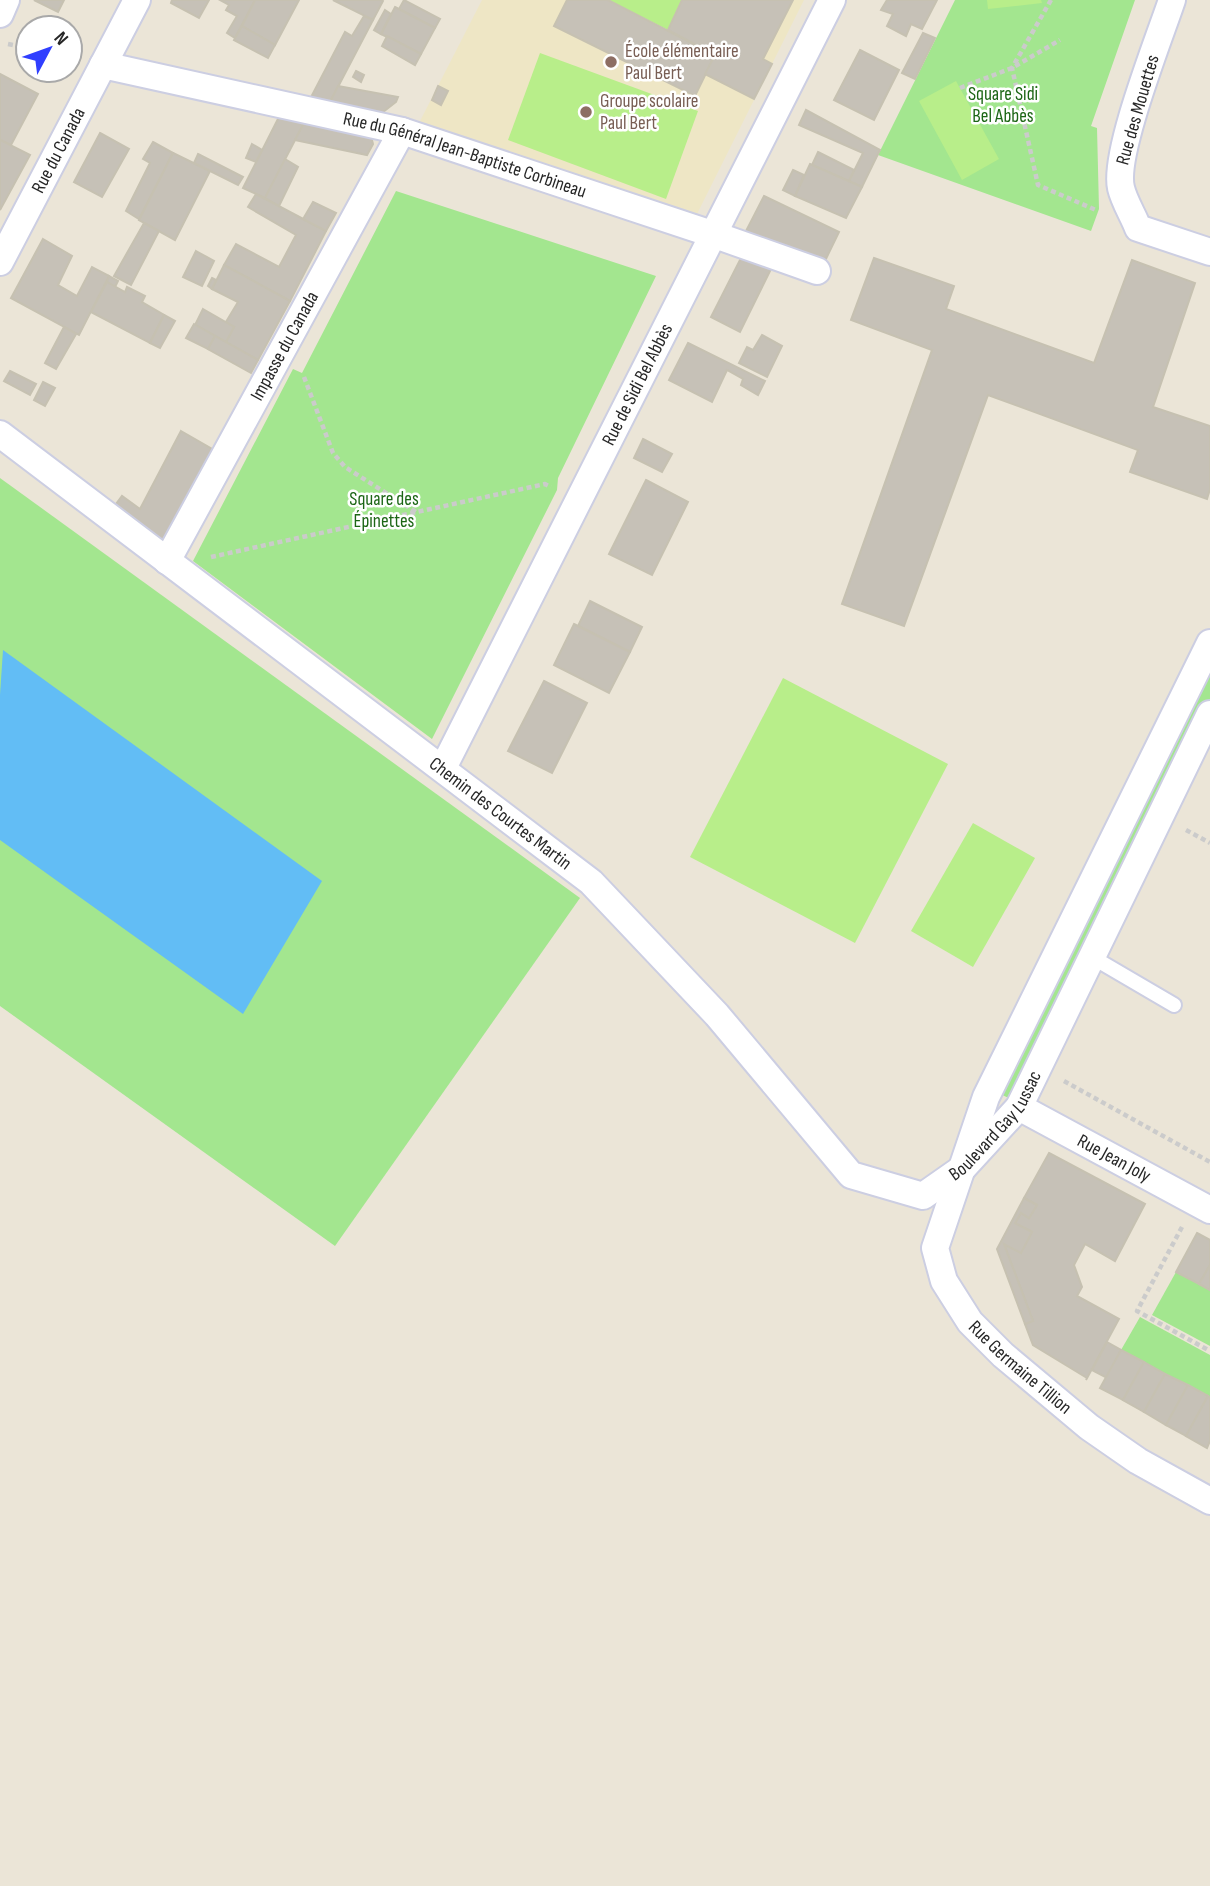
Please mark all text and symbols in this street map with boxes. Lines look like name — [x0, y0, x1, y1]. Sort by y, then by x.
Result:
north arrow — [14, 14, 84, 84]
text: N — [49, 27, 73, 50]
place label: École élémentaire Paul Bert — [625, 40, 739, 85]
street label: Rue des Mouettes — [1111, 52, 1165, 168]
marker: École élémentaire Paul Bert — [603, 54, 619, 70]
park label: Square Sidi Bel Abbès — [968, 83, 1038, 128]
place label: Groupe scolaire Paul Bert — [600, 90, 698, 135]
street label: Rue du Canada — [27, 104, 90, 197]
marker: Groupe scolaire Paul Bert — [578, 104, 594, 120]
street label: Rue du Général Jean-Baptiste Corbineau — [341, 107, 589, 203]
street label: Impasse du Canada — [245, 287, 324, 405]
street label: Rue de Sidi Bel Abbès — [597, 319, 678, 449]
park label: Square des Épinettes — [349, 488, 419, 533]
street label: Chemin des Courtes Martin — [425, 752, 576, 875]
street label: Boulevard Gay Lussac — [945, 1067, 1046, 1186]
street label: Rue Jean Joly — [1073, 1129, 1155, 1188]
street label: Rue Germaine Tillion — [964, 1316, 1076, 1419]

